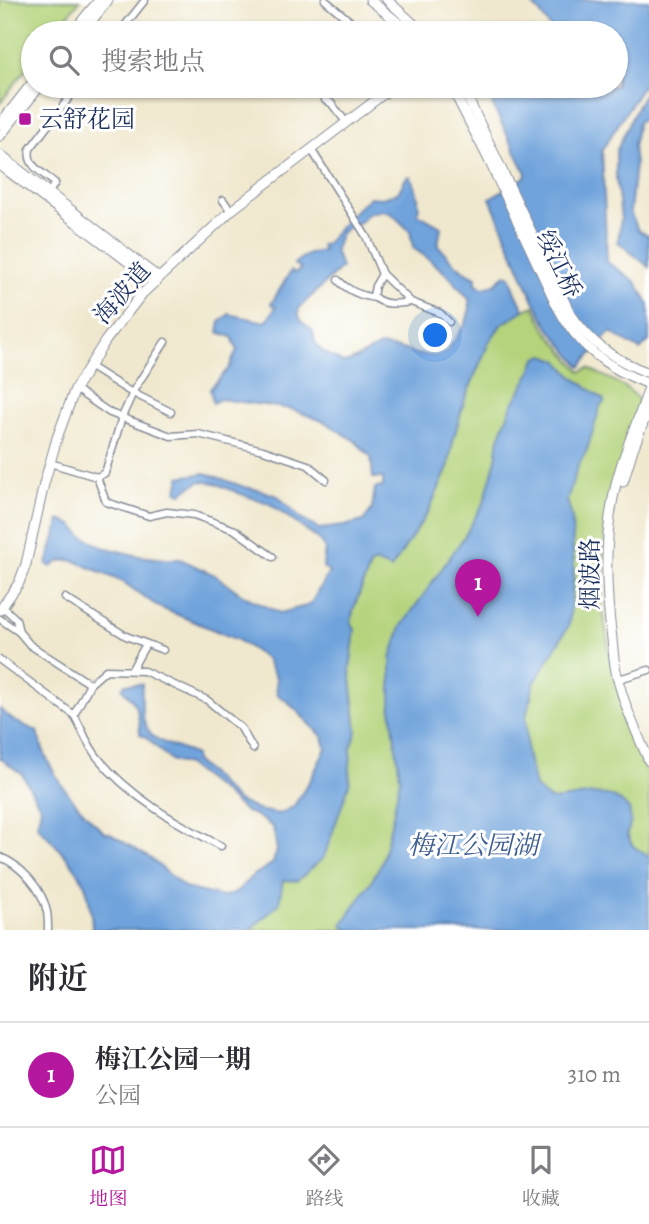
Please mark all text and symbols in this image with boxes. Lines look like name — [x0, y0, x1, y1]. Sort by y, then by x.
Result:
search box — [21, 21, 628, 98]
icon: search — [45, 41, 83, 79]
text: 搜索地点 — [101, 44, 205, 79]
place label: 云舒花园 — [39, 103, 135, 135]
marker: 云舒花园 — [17, 111, 33, 127]
street label: 绥江桥 — [529, 225, 589, 303]
street label: 海波道 — [86, 255, 158, 331]
your location — [418, 318, 452, 352]
street label: 烟波路 — [574, 538, 606, 610]
pin: 1 — [455, 559, 501, 617]
water label: 梅江公园湖 — [408, 828, 542, 863]
text: 附近 — [28, 958, 88, 998]
text: 梅江公园一期 — [95, 1042, 251, 1077]
text: 1 — [47, 1059, 55, 1090]
text: 310 m — [568, 1059, 621, 1090]
text: 公园 — [95, 1080, 141, 1111]
tab: 地图 — [89, 1141, 127, 1212]
tab: 路线 — [305, 1141, 344, 1212]
tab: 收藏 — [522, 1141, 560, 1212]

